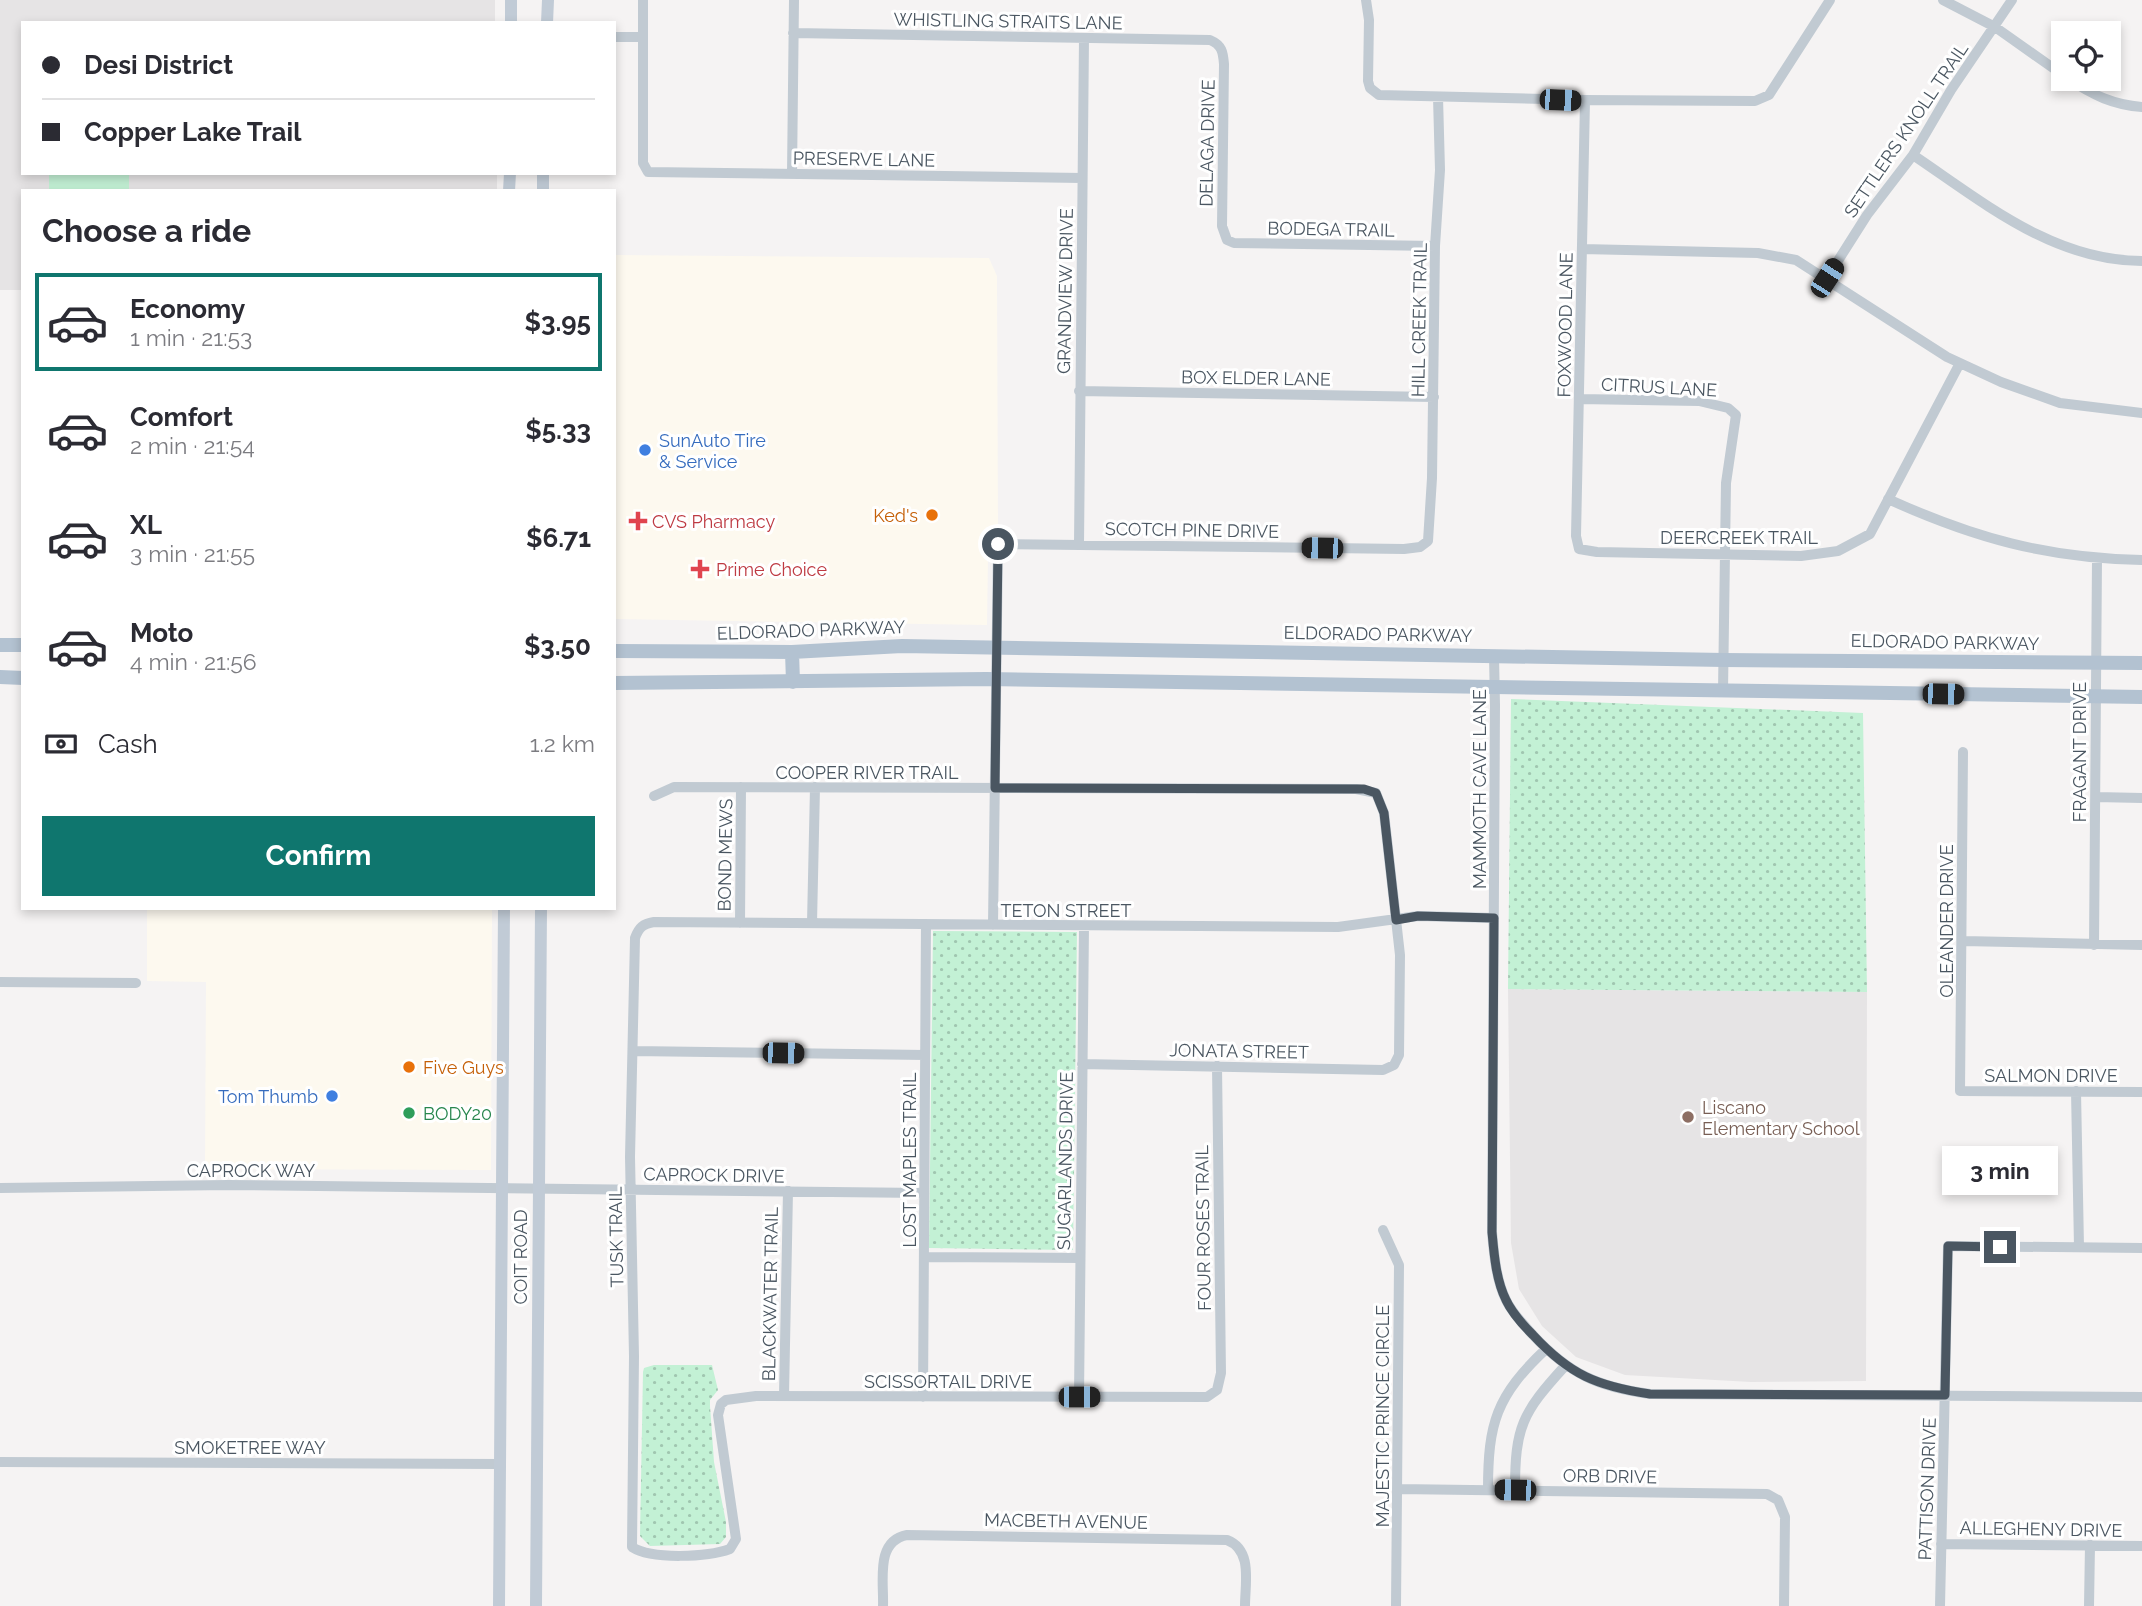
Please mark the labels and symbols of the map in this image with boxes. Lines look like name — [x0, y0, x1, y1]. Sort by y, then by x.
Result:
street label: WHISTLING STRAITS LANE — [893, 9, 1123, 33]
street label: SETTLERS KNOLL TRAIL — [1840, 38, 1973, 221]
street label: DELAGA DRIVE — [1195, 79, 1219, 207]
car — [1539, 89, 1582, 111]
street label: PRESERVE LANE — [793, 147, 935, 171]
street label: GRANDVIEW DRIVE — [1053, 208, 1077, 374]
street label: BODEGA TRAIL — [1267, 217, 1395, 241]
street label: HILL CREEK TRAIL — [1407, 242, 1431, 397]
street label: FOXWOOD LANE — [1553, 252, 1577, 398]
car — [1807, 255, 1848, 301]
street label: BOX ELDER LANE — [1181, 366, 1331, 390]
street label: CITRUS LANE — [1600, 373, 1718, 401]
place label: SunAuto Tire & Service — [659, 430, 766, 472]
marker: SunAuto Tire & Service — [637, 442, 653, 458]
place label: Ked's — [873, 505, 918, 526]
marker: Ked's — [924, 507, 940, 523]
place label: CVS Pharmacy — [652, 511, 775, 532]
marker: CVS Pharmacy — [630, 513, 646, 529]
street label: SCOTCH PINE DRIVE — [1105, 518, 1279, 542]
street label: DEERCREEK TRAIL — [1660, 527, 1818, 548]
route start — [982, 528, 1014, 560]
car — [1301, 537, 1344, 559]
marker: Prime Choice — [690, 559, 710, 579]
place label: Prime Choice — [716, 559, 827, 580]
street label: ELDORADO PARKWAY — [716, 616, 906, 644]
street label: ELDORADO PARKWAY — [1283, 622, 1473, 646]
street label: ELDORADO PARKWAY — [1850, 630, 2040, 654]
street label: FRAGANT DRIVE — [2069, 682, 2090, 822]
car — [1922, 683, 1965, 705]
street label: MAMMOTH CAVE LANE — [1469, 689, 1490, 889]
street label: COOPER RIVER TRAIL — [776, 762, 959, 783]
street label: BOND MEWS — [714, 798, 736, 912]
street label: OLEANDER DRIVE — [1936, 844, 1957, 998]
street label: TETON STREET — [1000, 900, 1132, 921]
street label: JONATA STREET — [1169, 1039, 1309, 1063]
car — [762, 1042, 805, 1064]
place label: Five Guys — [423, 1057, 504, 1078]
marker: Five Guys — [401, 1059, 417, 1075]
street label: SALMON DRIVE — [1984, 1065, 2118, 1086]
street label: LOST MAPLES TRAIL — [899, 1072, 920, 1247]
street label: SUGARLANDS DRIVE — [1053, 1072, 1077, 1250]
place label: Tom Thumb — [218, 1086, 318, 1107]
marker: Tom Thumb — [324, 1088, 340, 1104]
place label: Liscano Elementary School — [1702, 1097, 1860, 1139]
place label: BODY20 — [423, 1103, 492, 1124]
marker: BODY20 — [401, 1105, 417, 1121]
marker: Liscano Elementary School — [1680, 1109, 1696, 1125]
street label: FOUR ROSES TRAIL — [1191, 1144, 1215, 1311]
callout: 3 min — [1942, 1146, 2058, 1194]
street label: CAPROCK WAY — [187, 1160, 316, 1181]
street label: CAPROCK DRIVE — [643, 1163, 785, 1187]
street label: TUSK TRAIL — [605, 1186, 627, 1288]
street label: BLACKWATER TRAIL — [758, 1206, 782, 1381]
street label: COIT ROAD — [510, 1209, 531, 1305]
route end — [1984, 1231, 2016, 1263]
street label: MAJESTIC PRINCE CIRCLE — [1372, 1305, 1393, 1527]
street label: SCISSORTAIL DRIVE — [864, 1371, 1032, 1392]
car — [1059, 1387, 1101, 1408]
street label: PATTISON DRIVE — [1914, 1417, 1940, 1561]
street label: SMOKETREE WAY — [174, 1437, 326, 1458]
street label: ORB DRIVE — [1563, 1465, 1657, 1487]
car — [1494, 1479, 1537, 1501]
street label: MACBETH AVENUE — [984, 1509, 1148, 1533]
street label: ALLEGHENY DRIVE — [1959, 1517, 2123, 1541]

